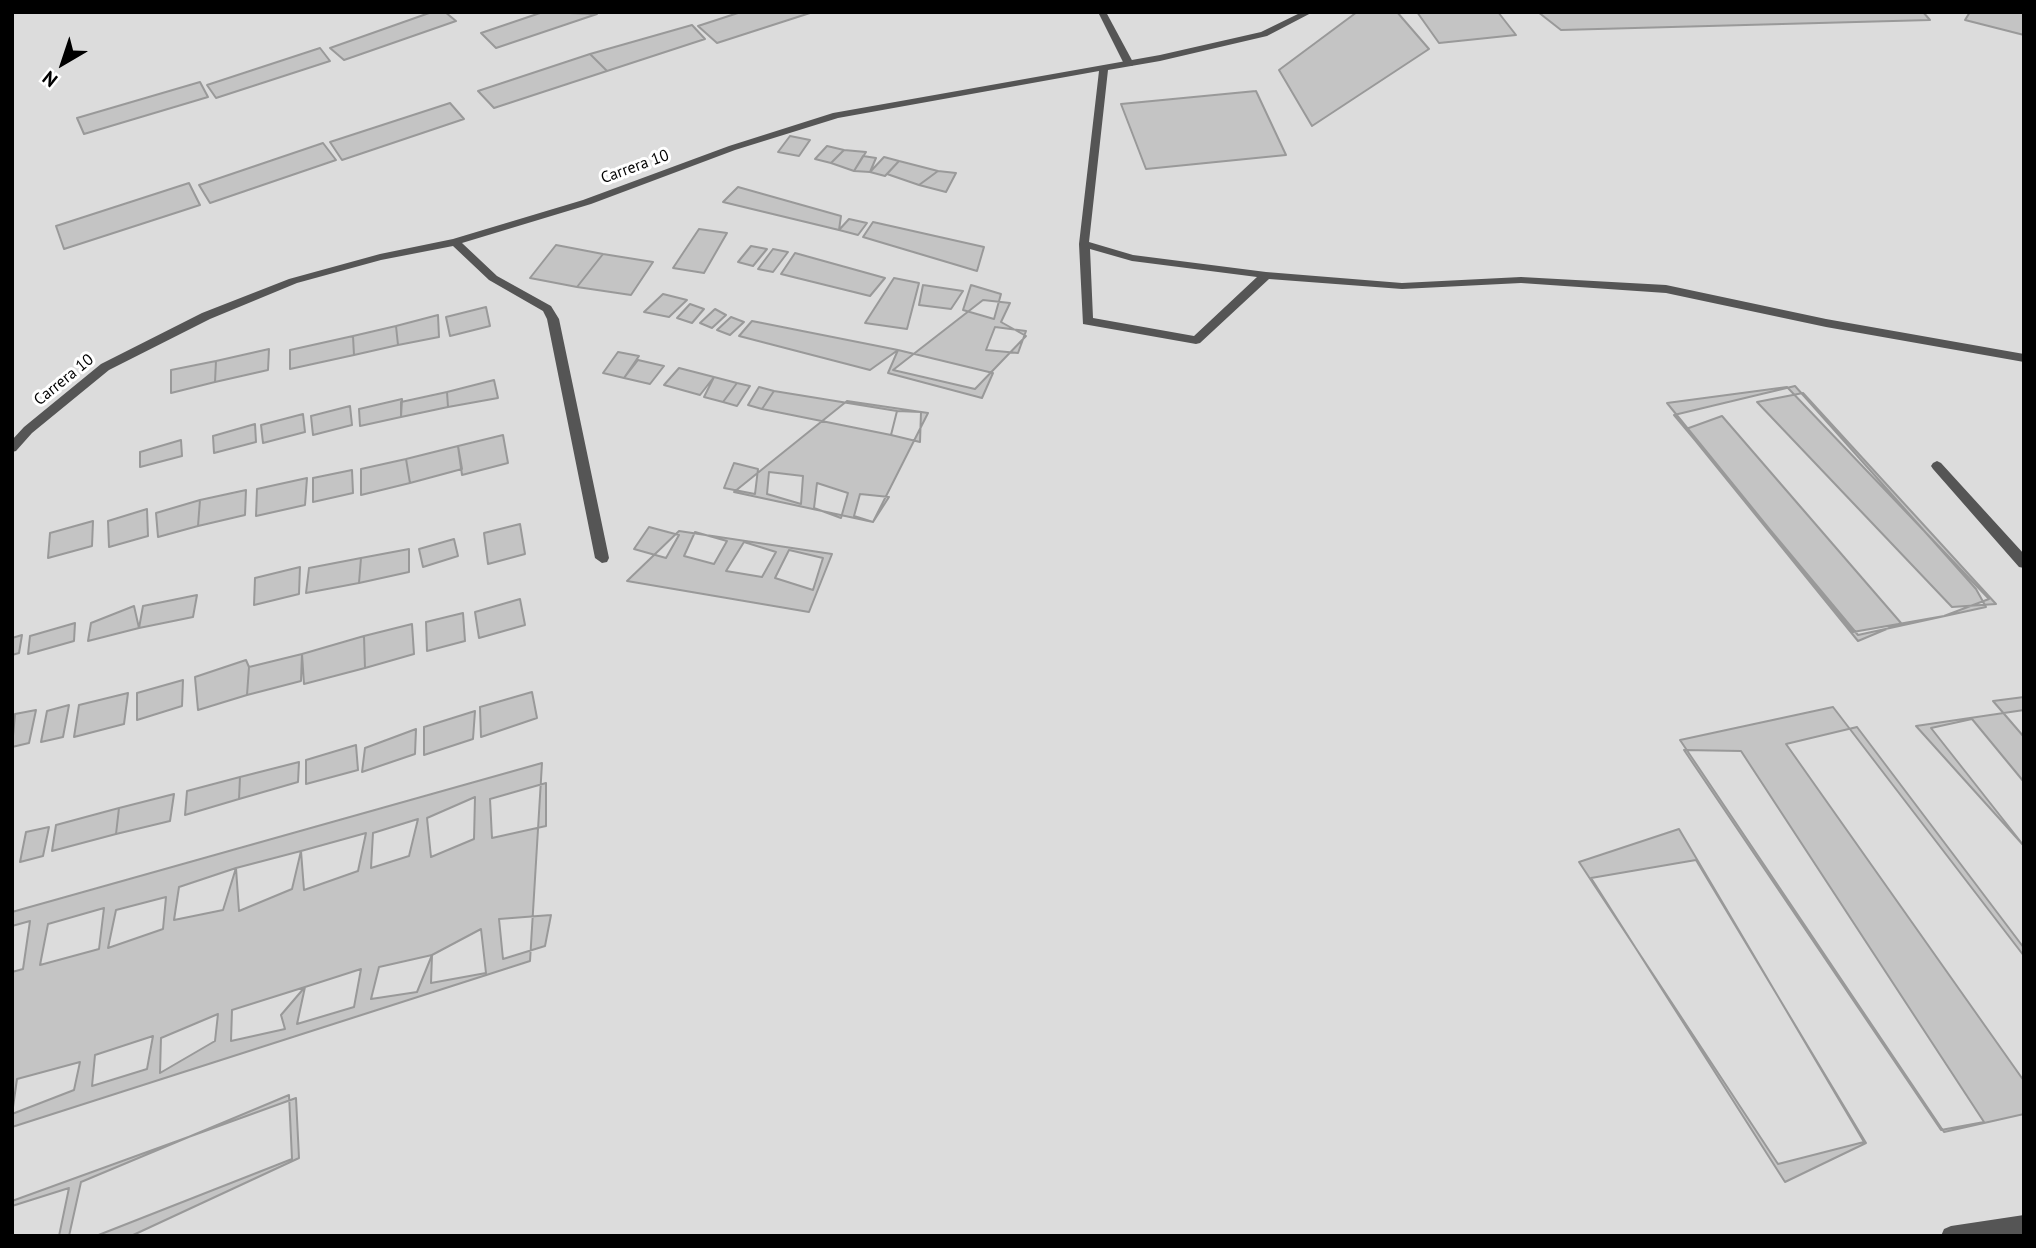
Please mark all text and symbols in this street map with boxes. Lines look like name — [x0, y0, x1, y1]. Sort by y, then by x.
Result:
north arrow — [28, 28, 98, 98]
text: N — [37, 66, 62, 93]
street label: Carrera 10 — [598, 146, 672, 188]
street label: Carrera 10 — [30, 350, 98, 410]

